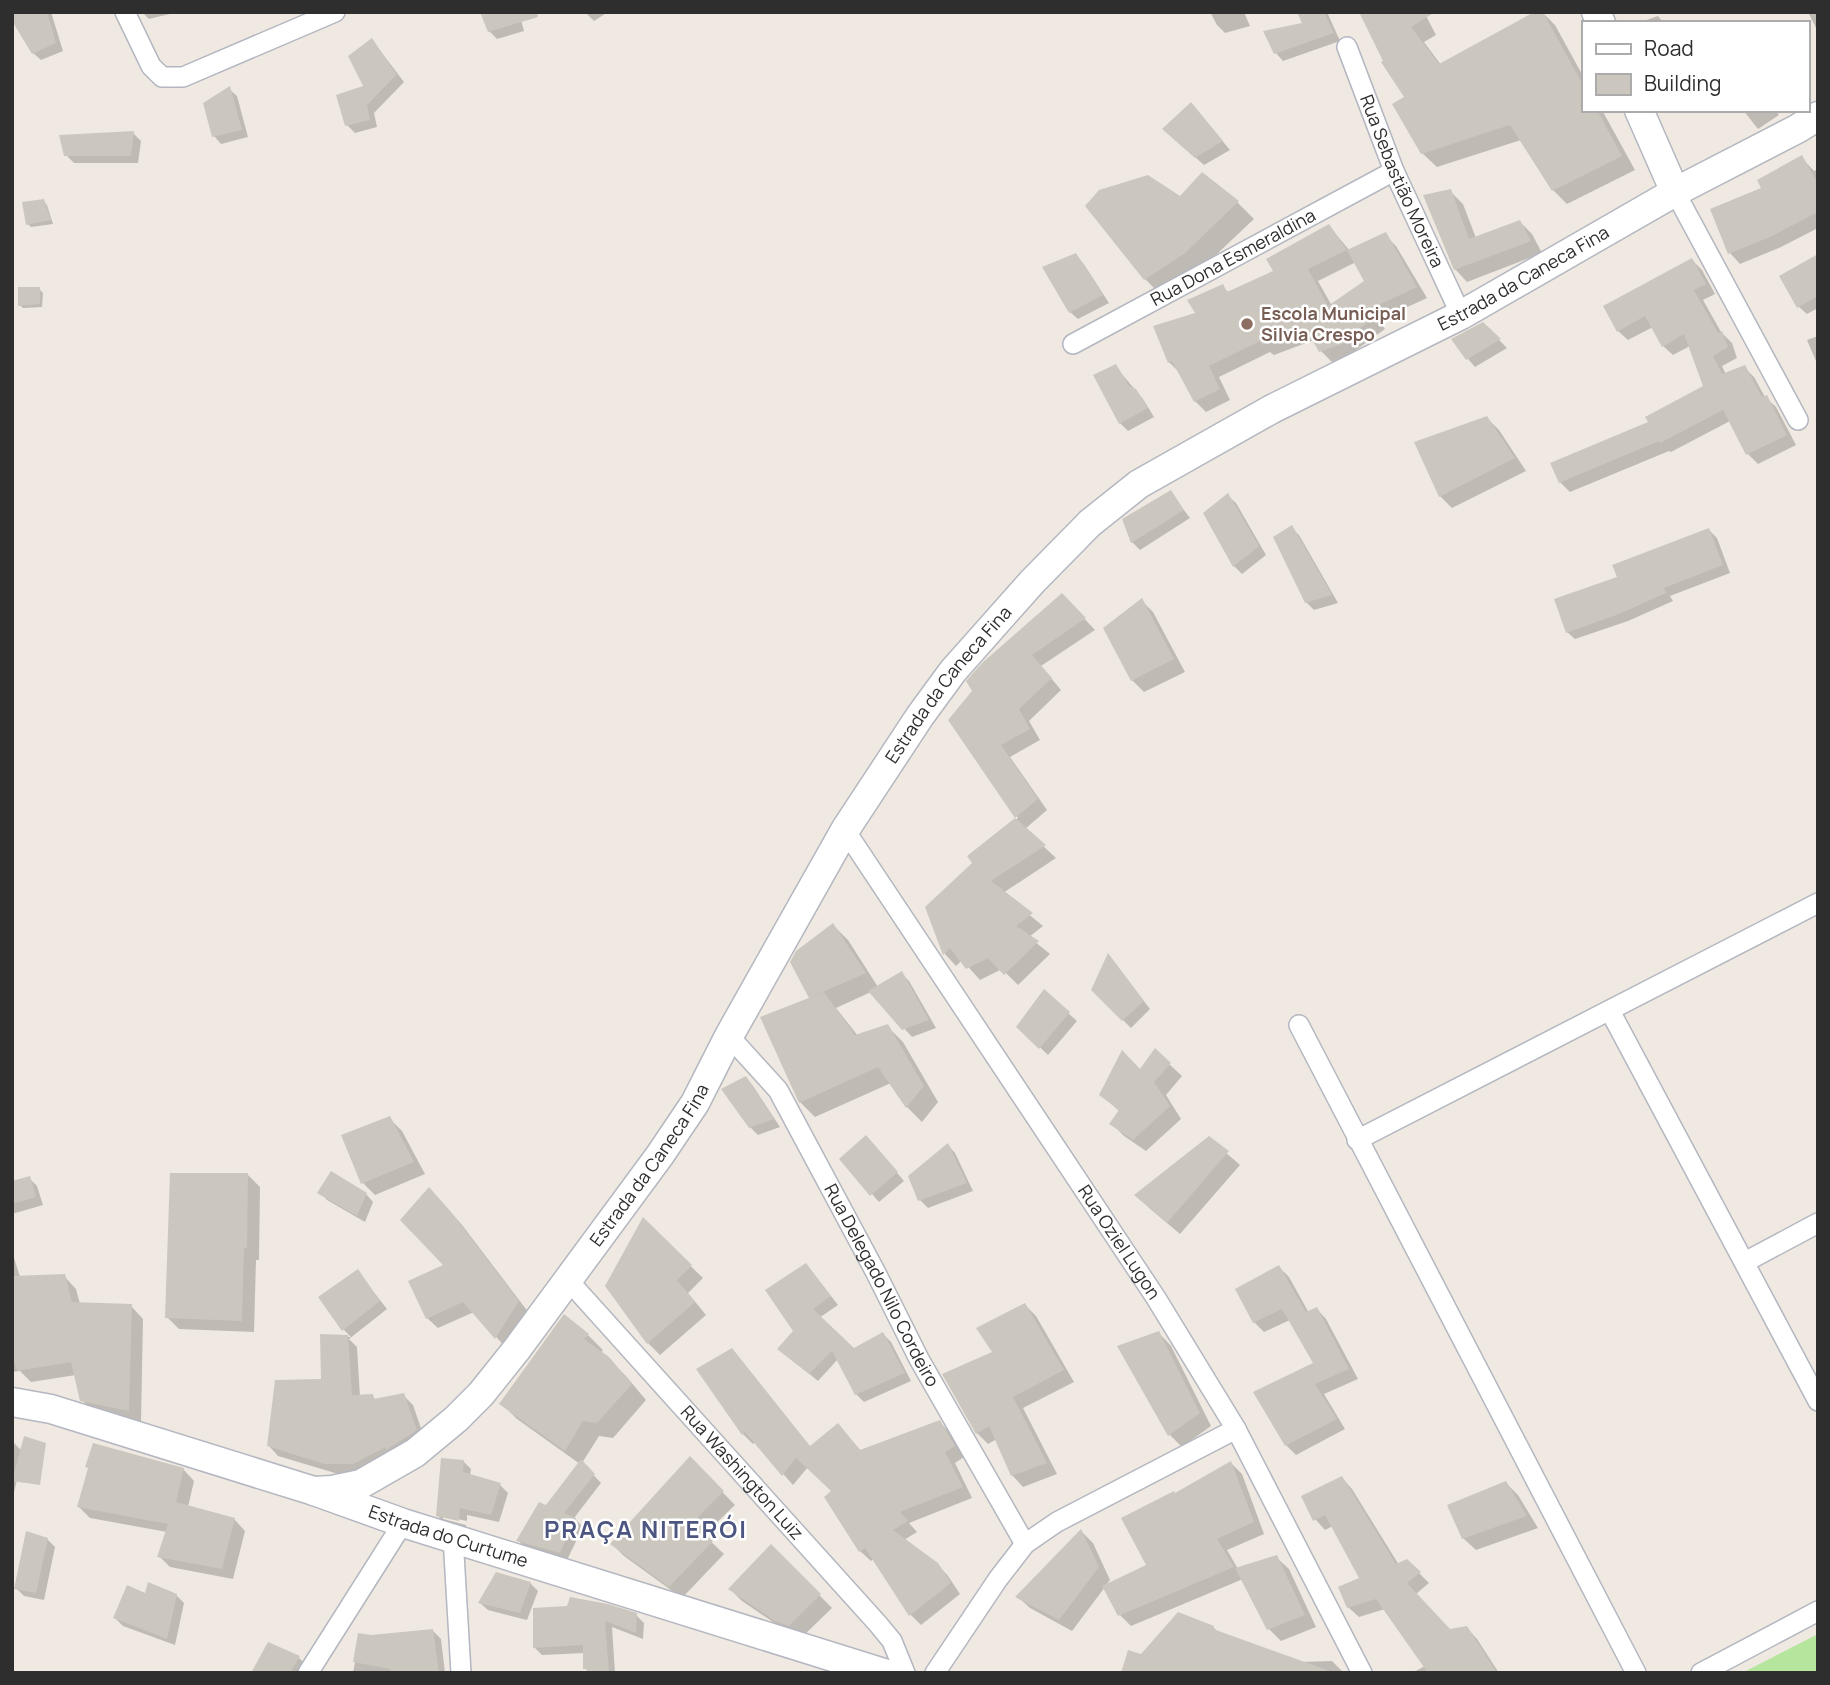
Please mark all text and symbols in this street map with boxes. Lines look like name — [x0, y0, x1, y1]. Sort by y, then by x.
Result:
legend — [1582, 21, 1809, 112]
text: Road — [1644, 34, 1694, 62]
text: Building — [1644, 69, 1721, 97]
street label: Rua Sebastião Moreira — [1355, 91, 1450, 271]
street label: Rua Dona Esmeraldina — [1146, 203, 1319, 311]
street label: Estrada da Caneca Fina — [1433, 220, 1613, 336]
place label: Escola Municipal Silvia Crespo — [1261, 301, 1406, 346]
marker: Escola Municipal Silvia Crespo — [1239, 316, 1255, 332]
street label: Estrada da Caneca Fina — [879, 600, 1016, 768]
street label: Estrada da Caneca Fina — [584, 1079, 714, 1251]
street label: Rua Delegado Nilo Cordeiro — [819, 1179, 945, 1391]
street label: Rua Oziel Lugon — [1073, 1180, 1167, 1304]
street label: Rua Washington Luiz — [676, 1400, 809, 1544]
street label: Estrada do Curtume — [366, 1499, 531, 1572]
district label: PRAÇA NITERÓI — [544, 1512, 748, 1545]

